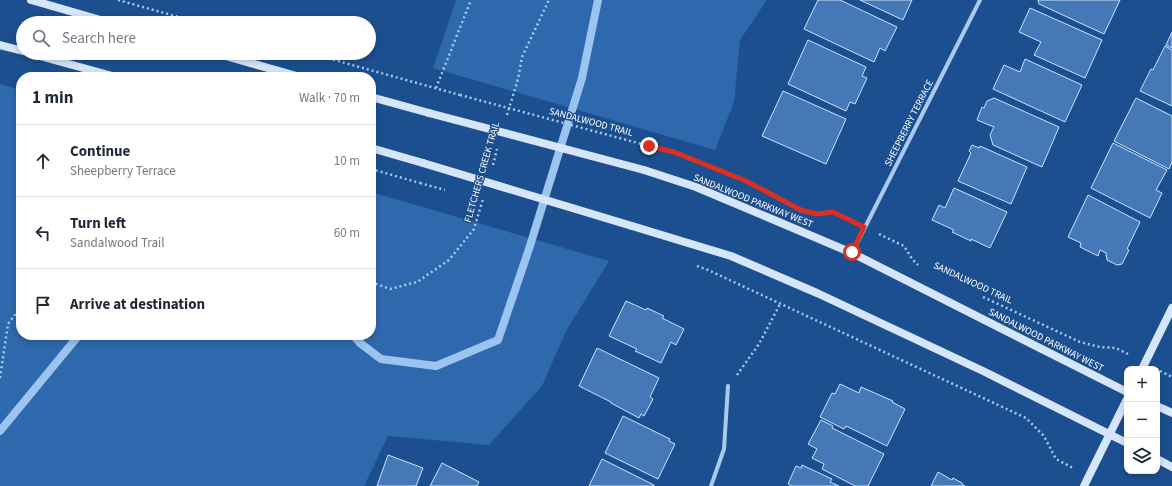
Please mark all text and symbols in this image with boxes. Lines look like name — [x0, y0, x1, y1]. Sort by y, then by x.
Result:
search box — [16, 16, 376, 60]
icon: search — [30, 27, 52, 49]
text: Search here — [62, 28, 136, 49]
street label: SHEEPBERRY TERRACE — [881, 77, 937, 169]
text: 1 min — [32, 86, 73, 110]
text: Walk · 70 m — [299, 89, 360, 107]
street label: SANDALWOOD TRAIL — [548, 104, 635, 140]
street label: FLETCHERS CREEK TRAIL — [461, 120, 503, 224]
route end — [640, 137, 658, 155]
text: Continue — [70, 141, 130, 162]
icon: ahead — [32, 150, 54, 172]
text: 10 m — [334, 152, 360, 170]
text: Sheepberry Terrace — [70, 162, 176, 180]
street label: SANDALWOOD PARKWAY WEST — [691, 171, 815, 232]
text: Turn left — [70, 213, 126, 234]
icon: left — [32, 222, 54, 244]
text: 60 m — [334, 224, 360, 242]
text: Sandalwood Trail — [70, 234, 165, 252]
route start — [843, 243, 861, 261]
street label: SANDALWOOD TRAIL — [931, 258, 1015, 308]
icon: arrive — [32, 294, 54, 316]
text: Arrive at destination — [70, 294, 205, 315]
street label: SANDALWOOD PARKWAY WEST — [986, 305, 1107, 376]
map controls — [1124, 366, 1160, 474]
button: + — [1124, 366, 1160, 402]
button: − — [1124, 402, 1160, 438]
button: layers — [1124, 438, 1160, 474]

